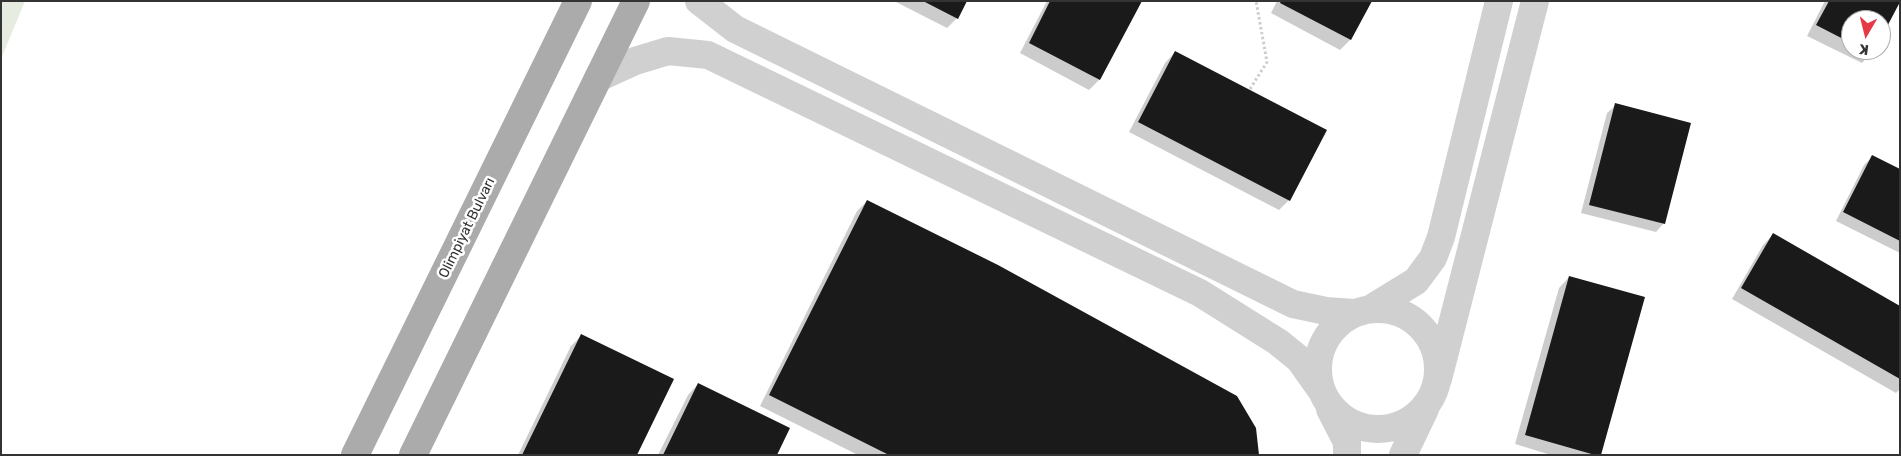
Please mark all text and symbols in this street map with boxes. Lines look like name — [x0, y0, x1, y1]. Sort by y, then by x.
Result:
north arrow — [1841, 10, 1891, 60]
text: K — [1858, 40, 1870, 58]
street label: Olimpiyat Bulvarı — [435, 175, 499, 281]

